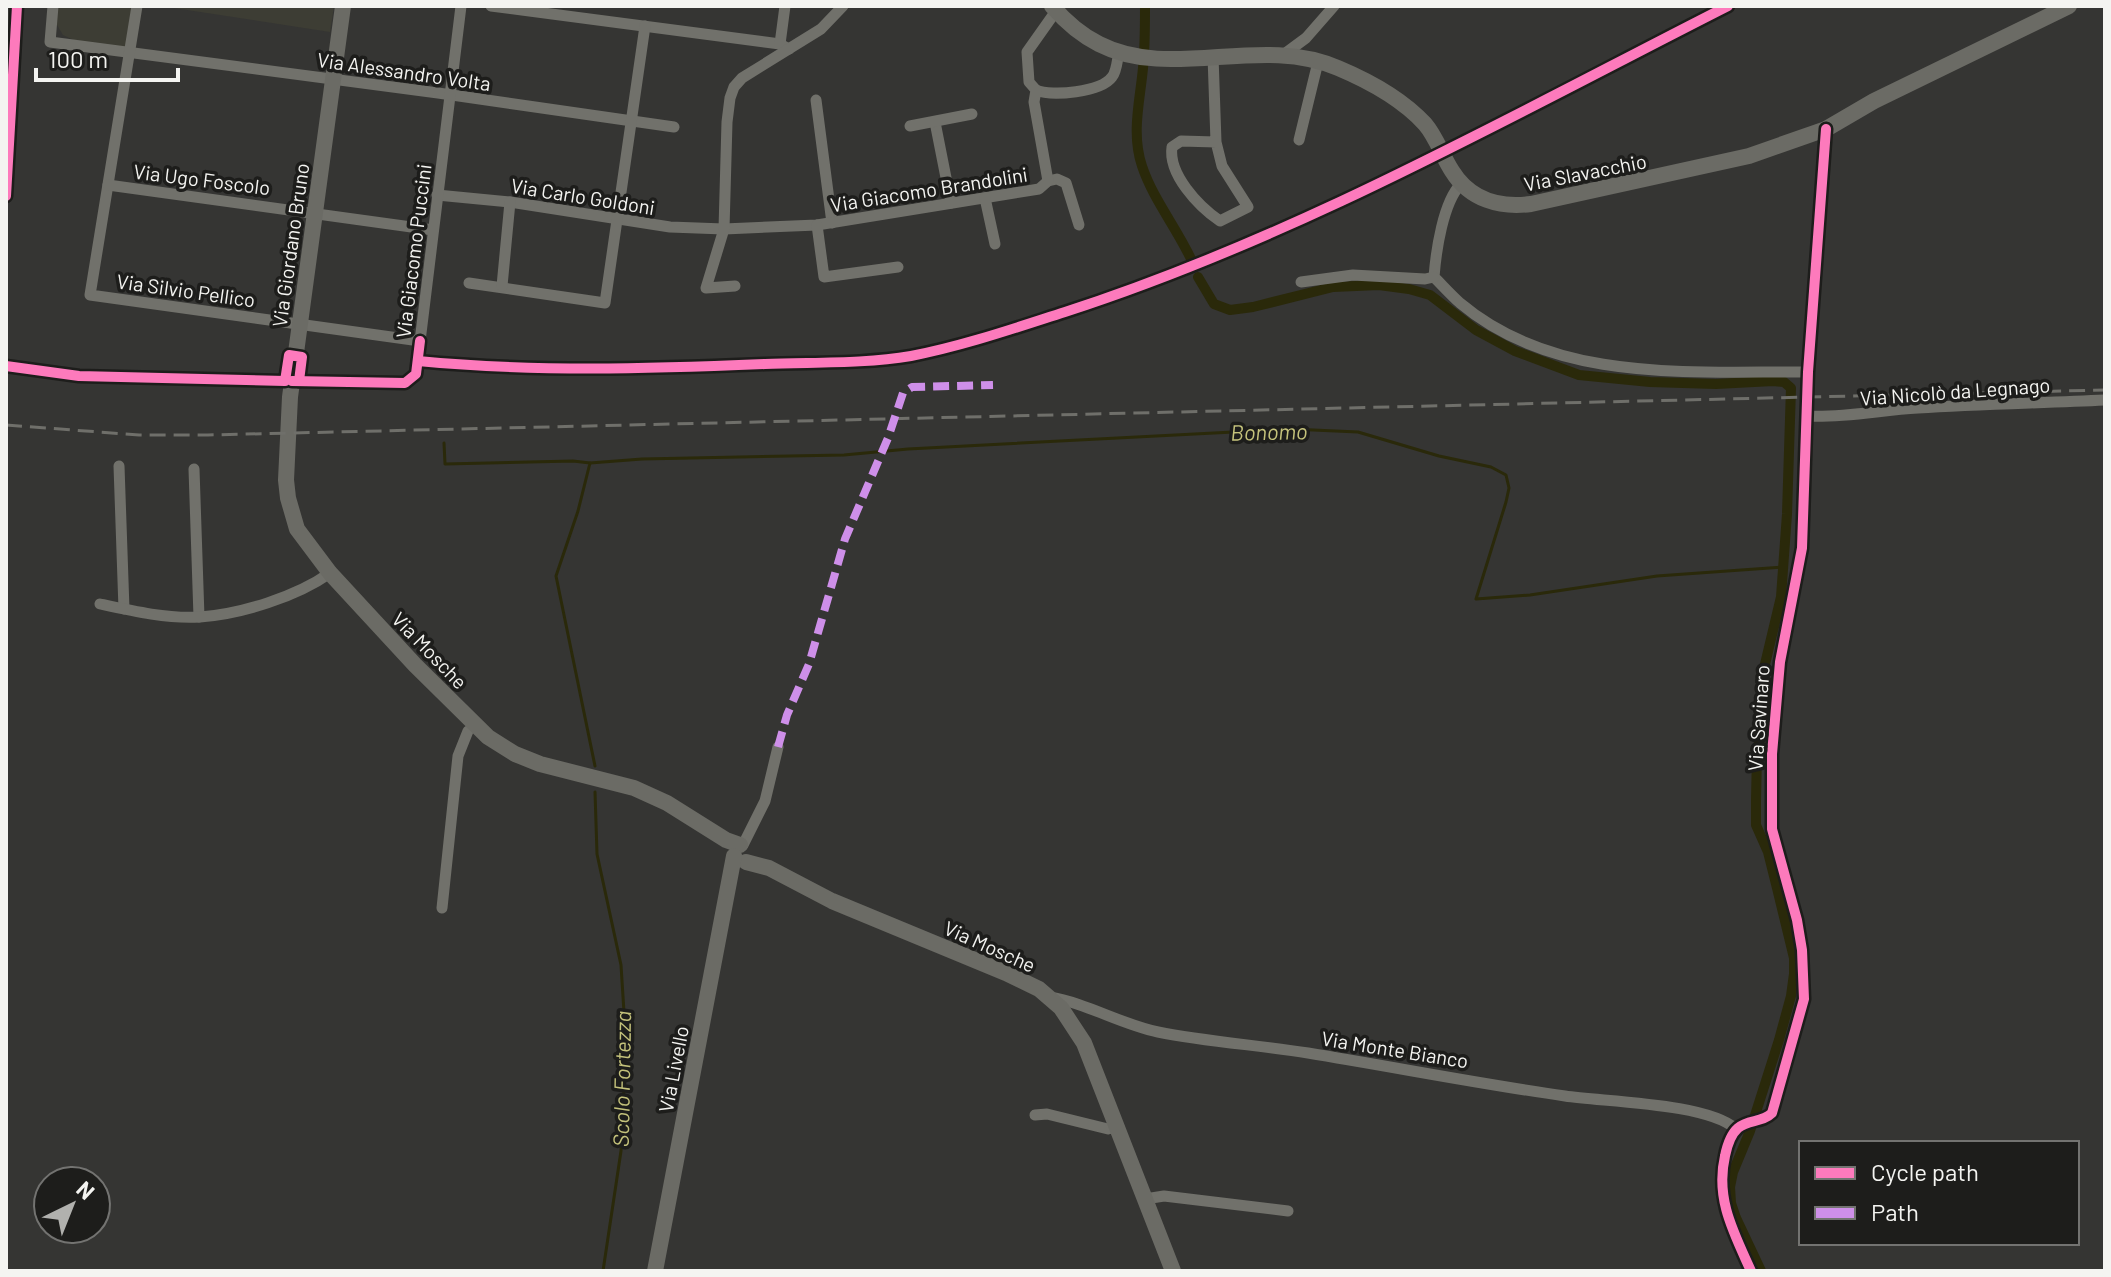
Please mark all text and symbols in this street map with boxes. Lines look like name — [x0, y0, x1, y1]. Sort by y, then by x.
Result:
scale bar — [36, 32, 178, 82]
text: 100 m — [48, 44, 108, 73]
street label: Via Alessandro Volta — [316, 47, 492, 95]
street label: Via Slavacchio — [1522, 148, 1648, 196]
street label: Via Ugo Foscolo — [132, 159, 272, 199]
street label: Via Giordano Bruno — [267, 161, 313, 329]
street label: Via Giacomo Puccini — [390, 162, 436, 340]
street label: Via Giacomo Brandolini — [829, 162, 1029, 216]
street label: Via Carlo Goldoni — [509, 173, 657, 219]
street label: Via Silvio Pellico — [115, 268, 257, 312]
street label: Via Nicolò da Legnago — [1859, 372, 2051, 410]
water label: Bonomo — [1230, 417, 1308, 445]
street label: Via Mosche — [387, 607, 473, 693]
street label: Via Savinaro — [1742, 664, 1774, 772]
street label: Via Mosche — [941, 915, 1039, 977]
water label: Scolo Fortezza — [607, 1011, 635, 1147]
street label: Via Livello — [653, 1024, 693, 1114]
street label: Via Monte Bianco — [1320, 1026, 1470, 1072]
legend — [1799, 1141, 2079, 1245]
text: Cycle path — [1871, 1157, 1979, 1186]
north arrow — [32, 1165, 112, 1245]
text: N — [72, 1175, 101, 1204]
text: Path — [1871, 1197, 1919, 1226]

